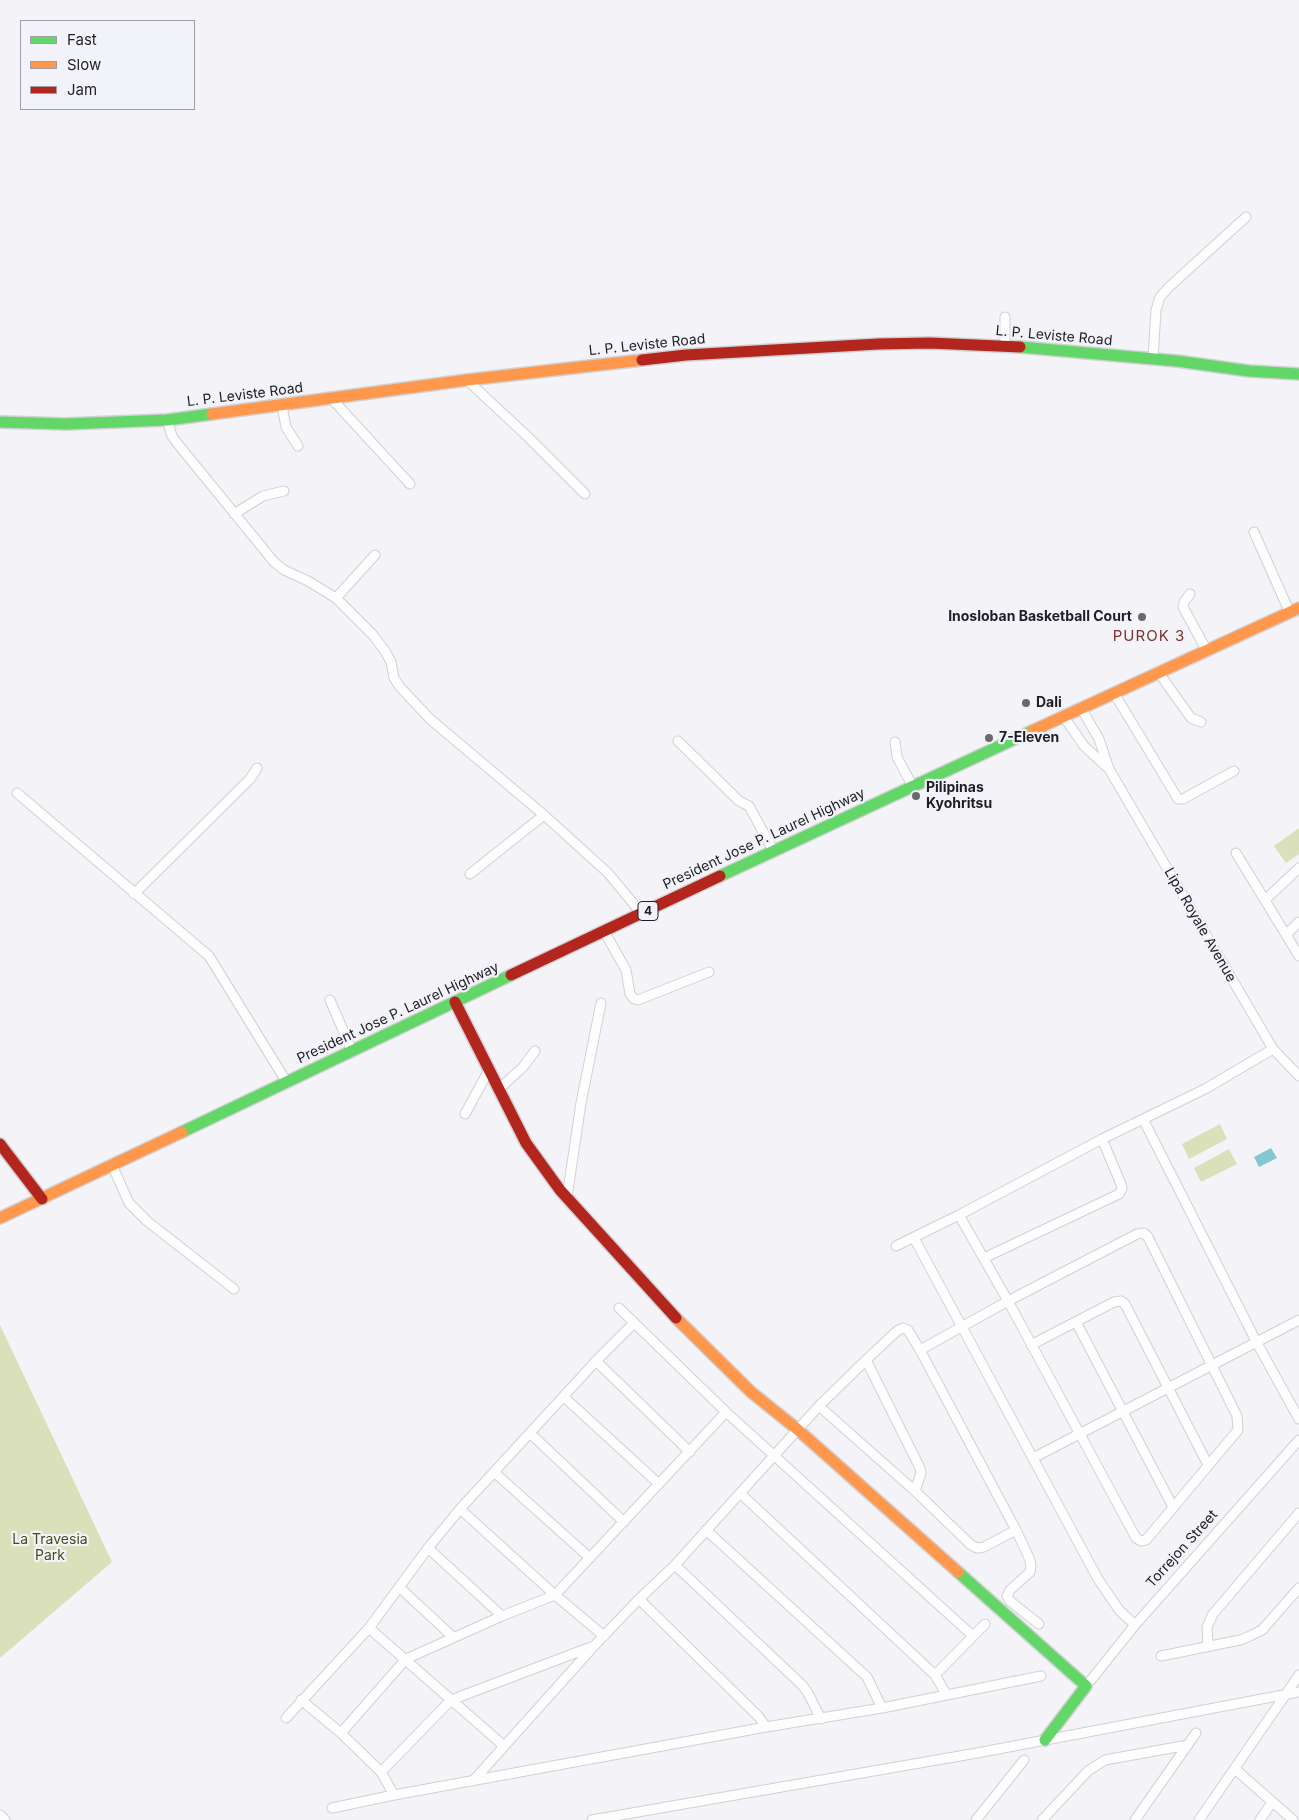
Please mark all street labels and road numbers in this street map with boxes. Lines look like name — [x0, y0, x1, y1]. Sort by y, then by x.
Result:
street label: L. P. Leviste Road — [995, 323, 1113, 349]
street label: L. P. Leviste Road — [588, 331, 706, 359]
street label: L. P. Leviste Road — [186, 380, 304, 410]
street label: President Jose P. Laurel Highway — [660, 785, 868, 893]
street label: Lipa Royale Avenue — [1160, 865, 1240, 985]
road number: 4 — [638, 901, 658, 920]
street label: President Jose P. Laurel Highway — [294, 959, 502, 1067]
street label: Torrejon Street — [1143, 1507, 1221, 1591]

